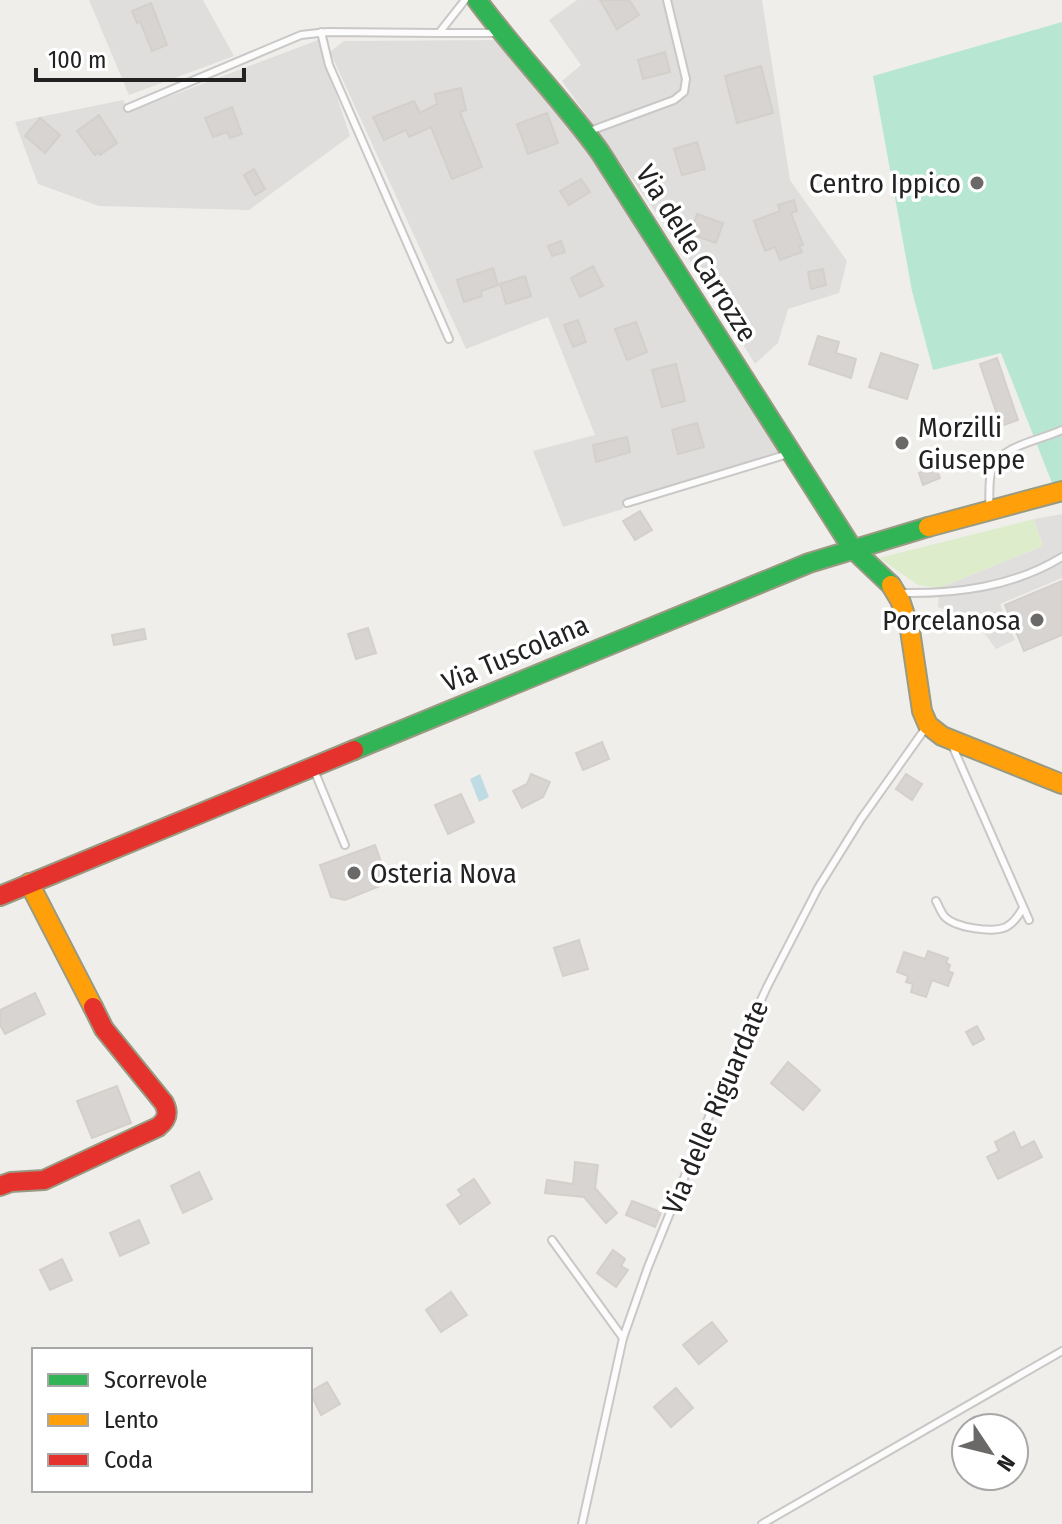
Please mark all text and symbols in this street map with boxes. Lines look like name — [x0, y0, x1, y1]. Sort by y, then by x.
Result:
scale bar — [36, 32, 244, 82]
text: 100 m — [48, 46, 106, 74]
street label: Via delle Carrozze — [629, 159, 764, 348]
place label: Centro Ippico — [809, 167, 961, 200]
marker: Centro Ippico — [968, 174, 986, 192]
place label: Morzilli Giuseppe — [918, 411, 1025, 476]
marker: Morzilli Giuseppe — [893, 434, 911, 452]
place label: Porcelanosa — [882, 604, 1021, 637]
street label: Via Tuscolana — [437, 608, 593, 699]
marker: Porcelanosa — [1028, 611, 1046, 629]
place label: Osteria Nova — [370, 857, 517, 890]
marker: Osteria Nova — [345, 864, 363, 882]
street label: Via delle Riguardate — [655, 995, 775, 1219]
legend — [32, 1348, 312, 1492]
text: Scorrevole — [104, 1366, 207, 1394]
text: Lento — [104, 1406, 159, 1434]
north arrow — [950, 1412, 1030, 1492]
text: Coda — [104, 1446, 153, 1474]
text: N — [991, 1450, 1021, 1476]

